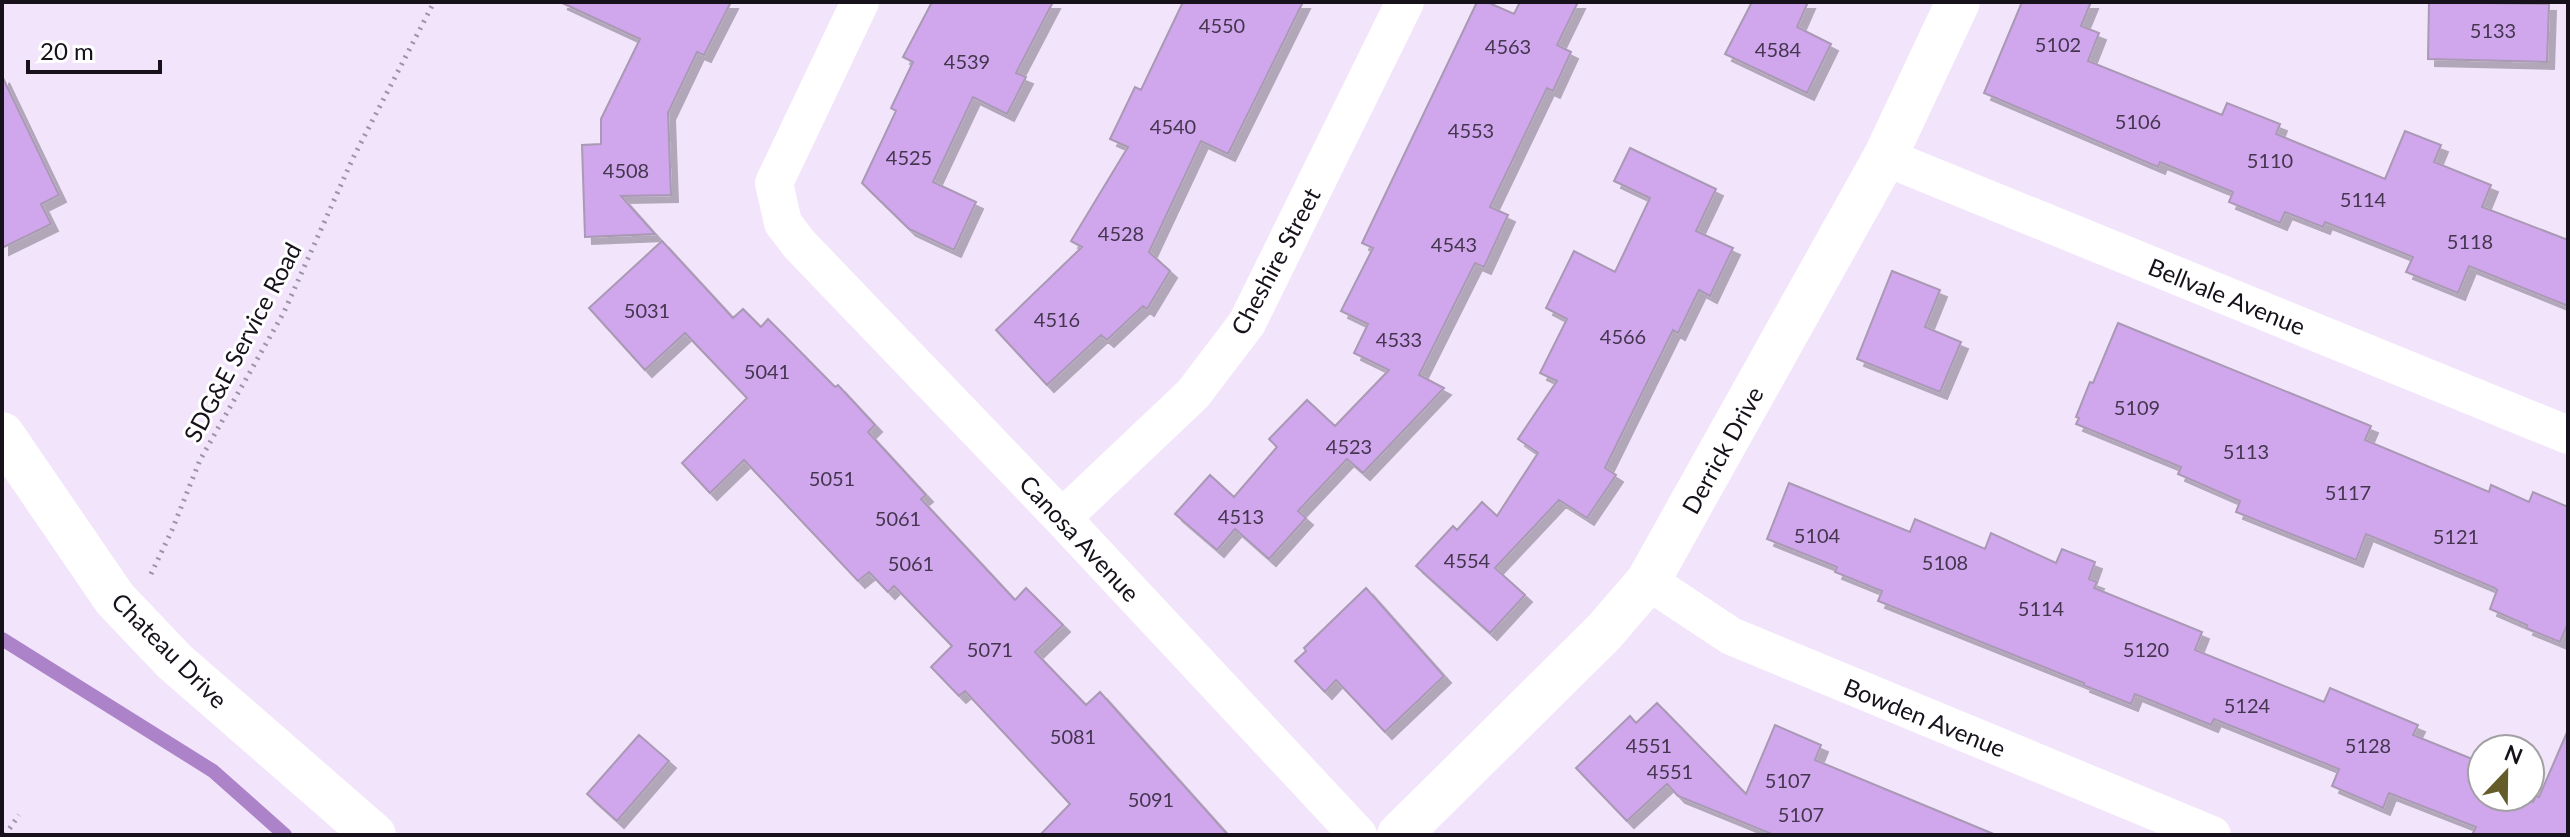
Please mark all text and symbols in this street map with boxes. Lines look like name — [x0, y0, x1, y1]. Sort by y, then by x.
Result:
house number: 4550 — [1199, 13, 1245, 37]
house number: 5133 — [2470, 18, 2516, 42]
scale bar — [28, 24, 160, 74]
house number: 5102 — [2035, 32, 2081, 56]
house number: 4563 — [1485, 34, 1531, 58]
text: 20 m — [40, 36, 94, 65]
house number: 4584 — [1755, 37, 1802, 61]
house number: 4539 — [944, 49, 990, 73]
house number: 5106 — [2115, 109, 2161, 133]
house number: 4540 — [1150, 114, 1196, 138]
house number: 4553 — [1448, 118, 1494, 142]
house number: 4525 — [886, 145, 932, 169]
house number: 5110 — [2247, 148, 2293, 172]
house number: 4508 — [603, 158, 649, 182]
street label: Cheshire Street — [1224, 182, 1326, 339]
house number: 5114 — [2340, 187, 2387, 211]
house number: 4528 — [1098, 221, 1144, 245]
house number: 5118 — [2447, 229, 2493, 253]
house number: 4543 — [1431, 232, 1477, 256]
street label: SDG&E Service Road — [177, 237, 307, 447]
street label: Bellvale Avenue — [2144, 251, 2310, 341]
house number: 5031 — [624, 298, 670, 322]
house number: 4516 — [1034, 307, 1080, 331]
house number: 4566 — [1600, 324, 1646, 348]
house number: 4533 — [1376, 327, 1422, 351]
house number: 5041 — [744, 359, 790, 383]
street label: Derrick Drive — [1675, 381, 1769, 519]
house number: 5109 — [2114, 395, 2160, 419]
house number: 4523 — [1326, 434, 1372, 458]
house number: 5113 — [2223, 439, 2269, 463]
house number: 5051 — [809, 466, 855, 490]
street label: Canosa Avenue — [1014, 469, 1146, 607]
house number: 5117 — [2325, 480, 2371, 504]
house number: 4513 — [1218, 504, 1264, 528]
house number: 5061 — [875, 506, 921, 530]
house number: 5104 — [1794, 523, 1841, 547]
house number: 5121 — [2433, 524, 2479, 548]
house number: 4554 — [1444, 548, 1491, 572]
house number: 5108 — [1922, 550, 1968, 574]
house number: 5061 — [888, 551, 934, 575]
street label: Chateau Drive — [106, 586, 234, 714]
house number: 5114 — [2018, 596, 2065, 620]
house number: 5071 — [967, 637, 1013, 661]
house number: 5120 — [2123, 637, 2169, 661]
street label: Bowden Avenue — [1840, 671, 2010, 763]
house number: 5124 — [2224, 693, 2271, 717]
house number: 5081 — [1050, 724, 1096, 748]
house number: 4551 — [1626, 733, 1672, 757]
house number: 5128 — [2345, 733, 2391, 757]
north arrow — [2466, 733, 2546, 813]
text: N — [2501, 738, 2527, 770]
house number: 4551 — [1647, 759, 1693, 783]
house number: 5107 — [1765, 768, 1811, 792]
house number: 5091 — [1128, 787, 1174, 811]
house number: 5107 — [1778, 802, 1824, 826]

